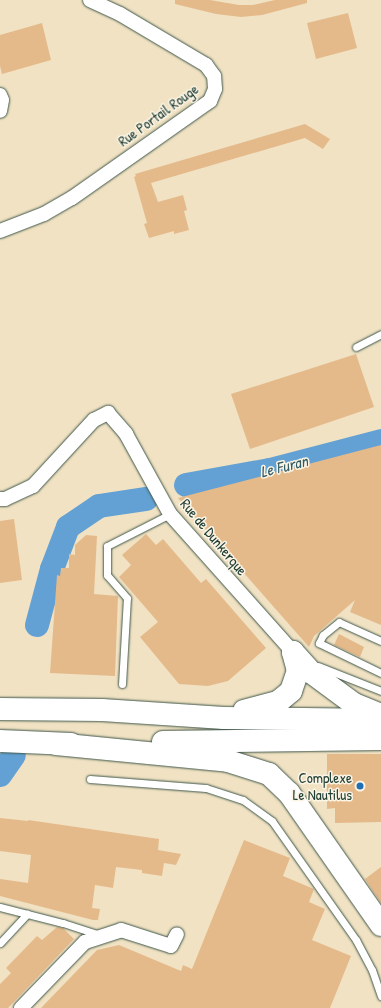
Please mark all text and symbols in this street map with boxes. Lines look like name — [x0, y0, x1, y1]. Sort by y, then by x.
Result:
street label: Rue Portail Rouge — [114, 80, 202, 150]
water label: Le Furan — [258, 451, 310, 481]
street label: Rue de Dunkerque — [177, 495, 251, 579]
place label: Complexe Le Nautilus — [293, 768, 352, 803]
marker: Complexe Le Nautilus — [355, 781, 365, 791]

